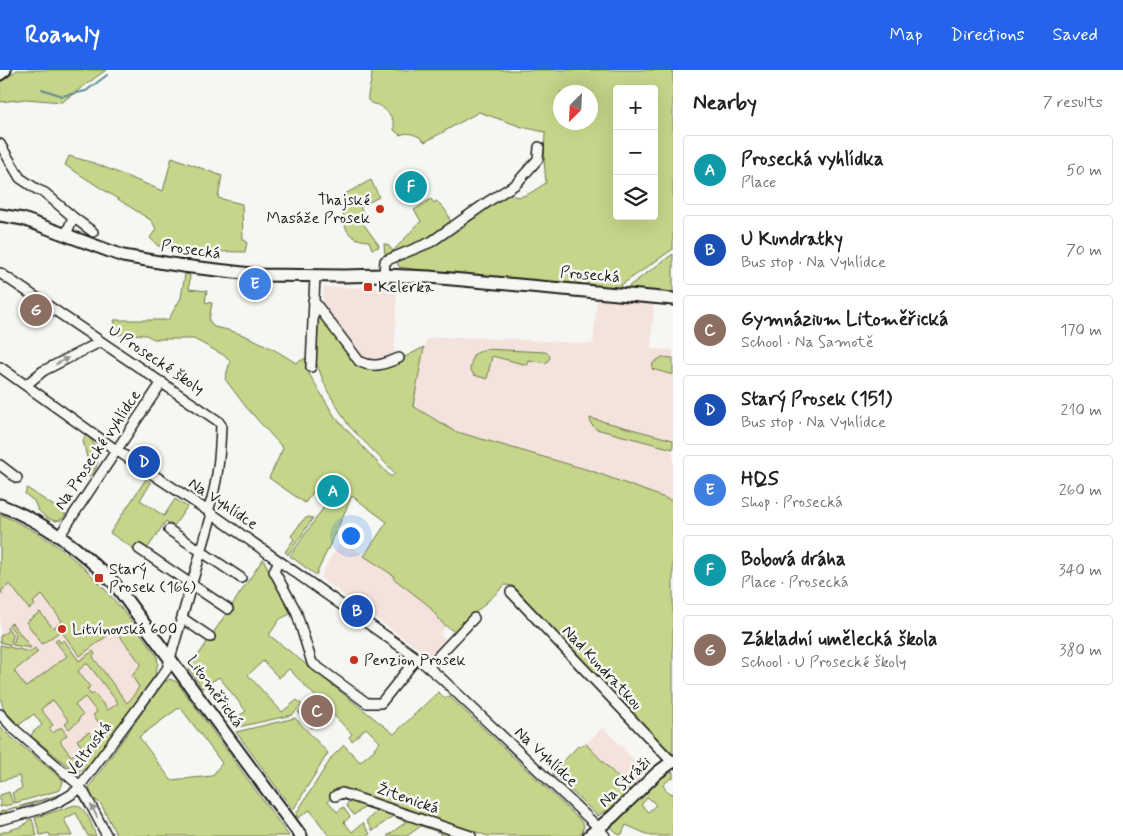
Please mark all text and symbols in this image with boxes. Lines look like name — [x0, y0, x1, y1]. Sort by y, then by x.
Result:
text: Roamly — [25, 20, 100, 51]
text: Map — [890, 23, 923, 47]
text: Directions — [951, 23, 1025, 47]
text: Saved — [1053, 23, 1098, 47]
north arrow — [553, 85, 598, 130]
map controls — [613, 85, 658, 220]
button: + — [613, 85, 658, 130]
text: Nearby — [693, 89, 757, 117]
text: 7 results — [1043, 92, 1103, 113]
button: − — [613, 130, 658, 175]
text: Prosecká vyhlídka — [741, 147, 884, 172]
text: A — [705, 160, 715, 181]
text: 50 m — [1066, 160, 1102, 181]
pin: F — [395, 168, 427, 206]
text: Place — [741, 172, 776, 193]
button: layers — [613, 175, 658, 220]
place label: Thajské Masáže Prosek — [267, 190, 370, 229]
marker: Thajské Masáže Prosek — [374, 203, 386, 215]
text: U Kundratky — [741, 227, 843, 252]
street label: Prosecká — [160, 235, 222, 265]
text: B — [705, 240, 715, 261]
text: 70 m — [1066, 240, 1102, 261]
text: Bus stop · Na Vyhlídce — [741, 252, 886, 273]
street label: Prosecká — [559, 262, 621, 288]
pin: E — [239, 265, 271, 303]
place label: Kelerka — [378, 277, 434, 298]
marker: Kelerka — [362, 281, 374, 293]
pin: G — [20, 291, 52, 329]
text: Gymnázium Litoměřická — [741, 307, 948, 332]
street label: U Prosecké školy — [104, 320, 208, 400]
text: C — [704, 320, 716, 341]
text: 170 m — [1060, 320, 1102, 341]
text: School · Na Samotě — [741, 332, 874, 353]
one-way arrow — [55, 357, 69, 365]
street label: Na Prosecké vyhlídce — [50, 386, 146, 514]
text: Starý Prosek (151) — [741, 387, 892, 412]
text: D — [704, 400, 716, 421]
text: 210 m — [1061, 400, 1102, 421]
text: Bus stop · Na Vyhlídce — [741, 412, 886, 433]
pin: D — [128, 443, 160, 481]
text: HQS — [741, 467, 779, 492]
pin: A — [317, 472, 349, 510]
street label: Na Vyhlídce — [184, 473, 262, 535]
text: E — [705, 480, 715, 501]
text: 260 m — [1059, 480, 1102, 501]
text: Shop · Prosecká — [741, 492, 843, 513]
your location — [338, 523, 364, 549]
text: Bobová dráha — [741, 547, 846, 572]
place label: Starý Prosek (166) — [109, 559, 196, 598]
text: F — [706, 560, 714, 581]
text: 340 m — [1058, 560, 1102, 581]
marker: Starý Prosek (166) — [93, 572, 105, 584]
text: Place · Prosecká — [741, 572, 849, 593]
pin: B — [341, 592, 373, 630]
place label: Litvínovská 600 — [72, 619, 177, 640]
street label: Nad Kundratkou — [557, 621, 647, 715]
marker: Litvínovská 600 — [56, 623, 68, 635]
text: Základní umělecká škola — [741, 627, 937, 652]
text: G — [705, 640, 715, 661]
text: 380 m — [1059, 640, 1102, 661]
place label: Penzion Prosek — [364, 650, 466, 671]
street label: Litoměřická — [182, 652, 248, 732]
text: School · U Prosecké školy — [741, 652, 906, 673]
marker: Penzion Prosek — [348, 654, 360, 666]
pin: C — [301, 692, 333, 730]
street label: Veltruská — [61, 717, 117, 781]
street label: Na Vyhlídce — [510, 722, 582, 792]
street label: Na Stráži — [594, 752, 656, 812]
street label: Žitenická — [374, 779, 442, 819]
one-way arrow — [90, 803, 98, 818]

